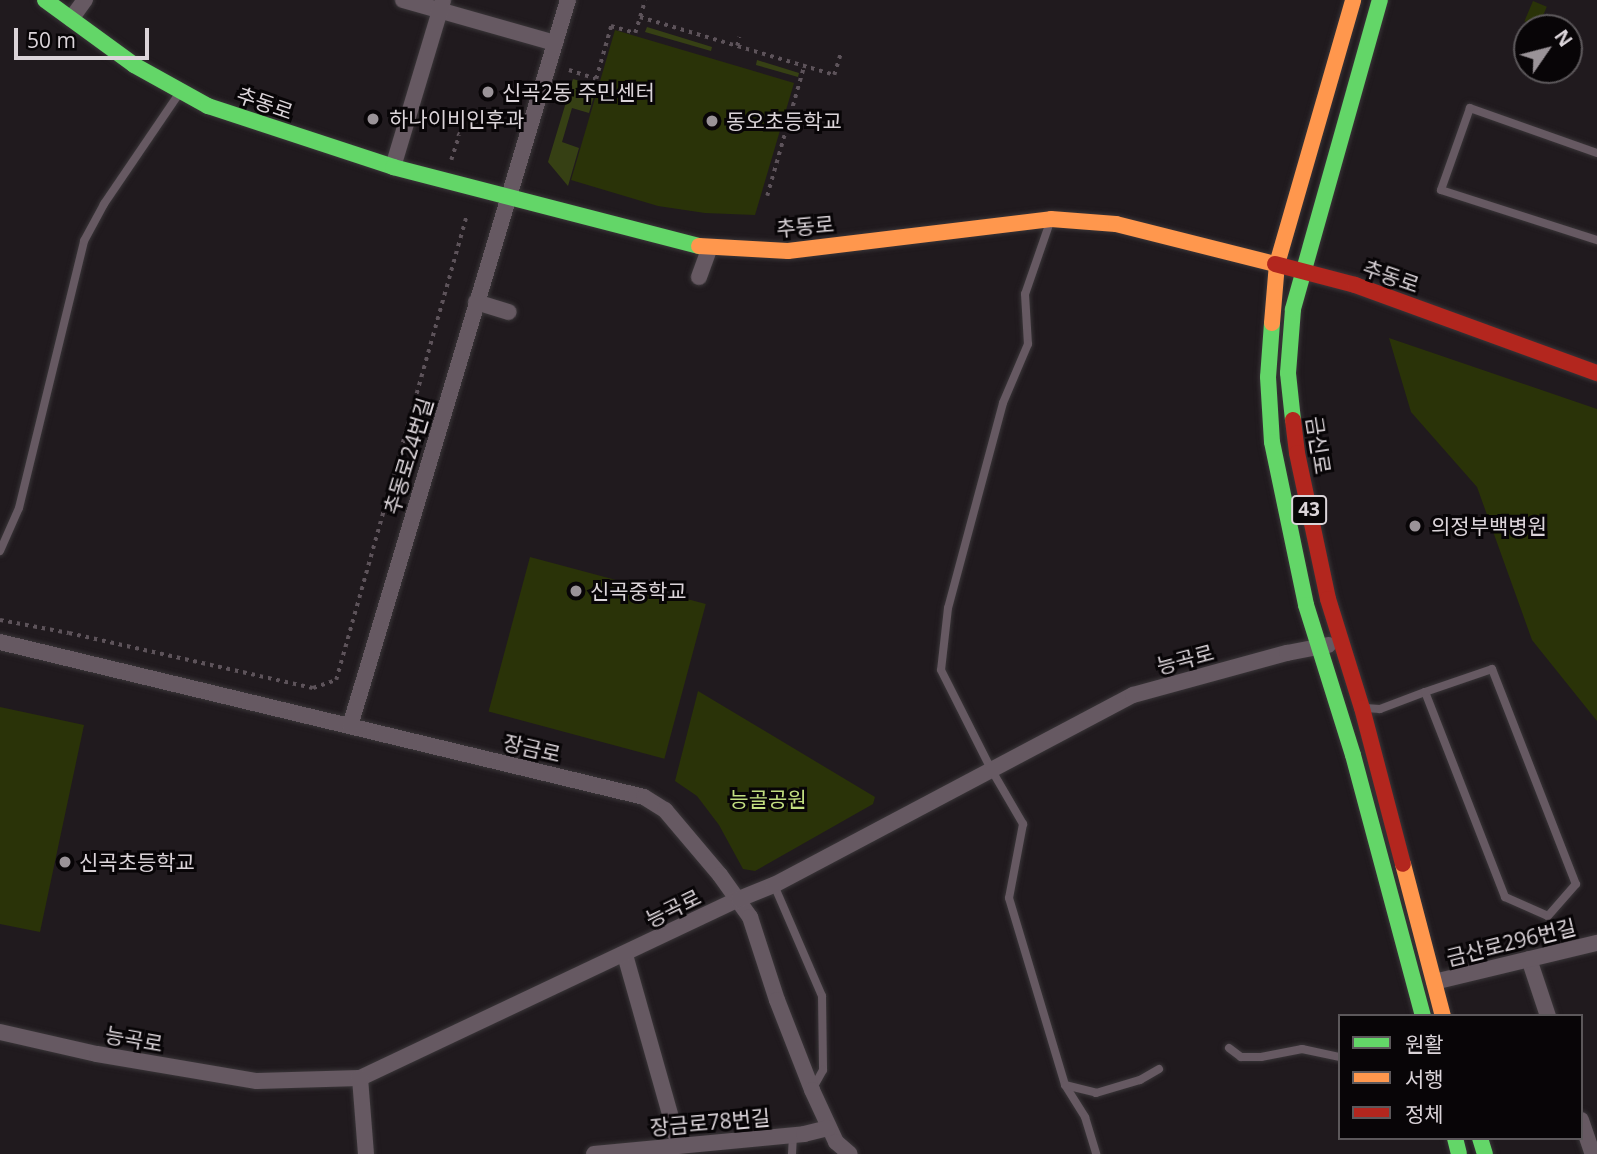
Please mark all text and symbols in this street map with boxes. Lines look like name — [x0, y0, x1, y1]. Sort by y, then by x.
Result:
scale bar — [18, 14, 152, 58]
north arrow — [1513, 14, 1583, 84]
text: N — [1548, 24, 1579, 52]
text: 50 m — [27, 26, 76, 54]
place label: 신곡2동 주민센터 — [502, 79, 655, 105]
street label: 추동로 — [233, 82, 297, 124]
marker: 신곡2동 주민센터 — [480, 84, 496, 100]
place label: 하나이비인후과 — [389, 106, 524, 132]
place label: 동오초등학교 — [726, 108, 842, 134]
marker: 하나이비인후과 — [363, 109, 383, 129]
marker: 동오초등학교 — [704, 113, 720, 129]
street label: 추동로 — [775, 211, 835, 241]
street label: 추동로 — [1359, 255, 1423, 297]
street label: 추동로24번길 — [378, 395, 438, 517]
street label: 금신로 — [1302, 414, 1336, 476]
road number: 43 — [1290, 495, 1328, 526]
place label: 의정부백병원 — [1431, 513, 1547, 539]
marker: 의정부백병원 — [1405, 516, 1425, 536]
place label: 신곡중학교 — [590, 578, 687, 604]
marker: 신곡중학교 — [568, 583, 584, 599]
street label: 능곡로 — [1154, 639, 1216, 679]
street label: 장금로 — [501, 729, 563, 767]
park label: 능골공원 — [729, 786, 807, 812]
place label: 신곡초등학교 — [79, 849, 195, 875]
marker: 신곡초등학교 — [57, 854, 73, 870]
street label: 능곡로 — [641, 884, 705, 932]
street label: 금산로296번길 — [1444, 914, 1578, 970]
legend — [1338, 1014, 1583, 1140]
street label: 능곡로 — [103, 1022, 165, 1056]
text: 원활 — [1405, 1030, 1444, 1058]
text: 서행 — [1405, 1065, 1444, 1093]
text: 정체 — [1405, 1100, 1444, 1128]
street label: 장금로78번길 — [649, 1104, 771, 1140]

